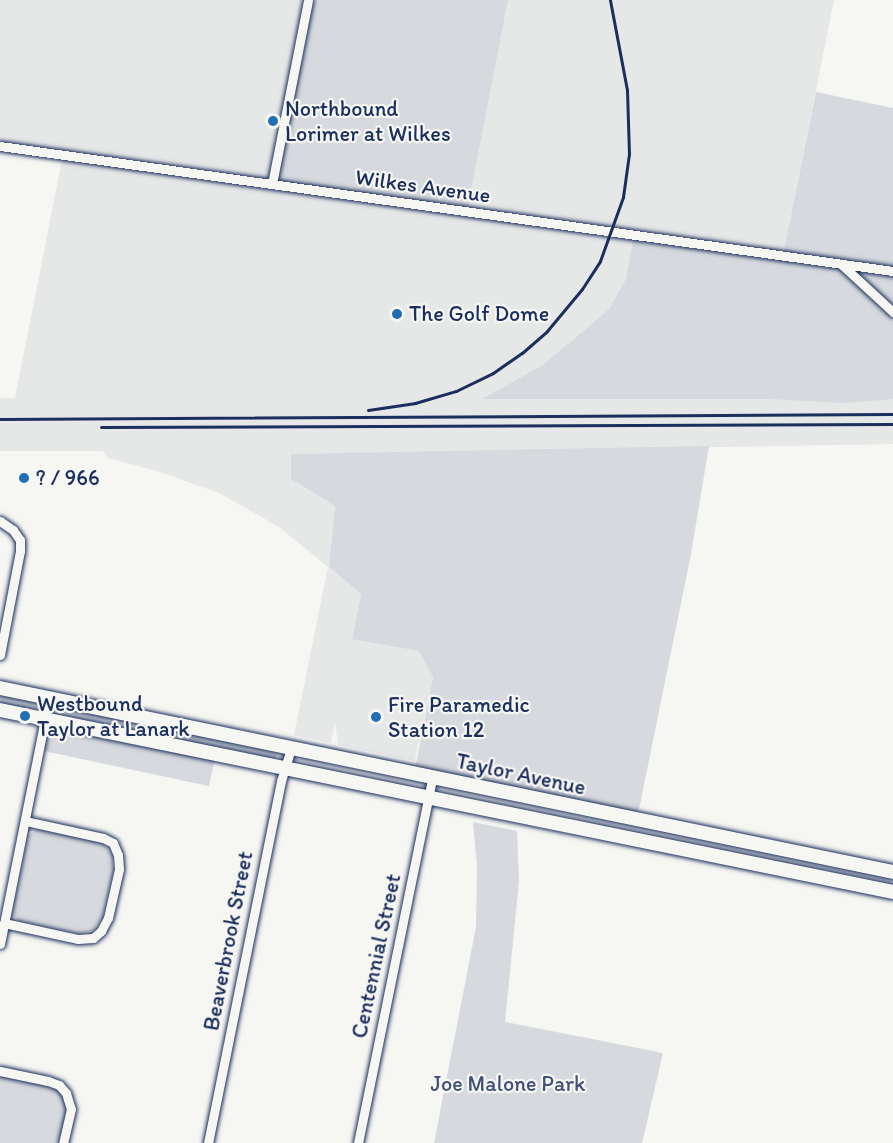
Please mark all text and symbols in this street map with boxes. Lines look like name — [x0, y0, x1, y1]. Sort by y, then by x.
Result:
place label: Northbound Lorimer at Wilkes — [285, 95, 451, 146]
marker: Northbound Lorimer at Wilkes — [266, 114, 280, 128]
street label: Wilkes Avenue — [354, 163, 492, 209]
place label: The Golf Dome — [409, 301, 549, 327]
marker: The Golf Dome — [390, 307, 404, 321]
place label: ? / 966 — [36, 465, 100, 491]
marker: ? / 966 — [17, 471, 31, 485]
place label: Westbound Taylor at Lanark — [37, 690, 190, 742]
place label: Fire Paramedic Station 12 — [388, 691, 528, 742]
marker: Westbound Taylor at Lanark — [18, 709, 32, 723]
marker: Fire Paramedic Station 12 — [369, 710, 383, 724]
street label: Taylor Avenue — [454, 747, 588, 801]
street label: Beaverbrook Street — [198, 849, 258, 1033]
street label: Centennial Street — [346, 872, 406, 1040]
park label: Joe Malone Park — [431, 1071, 585, 1097]

